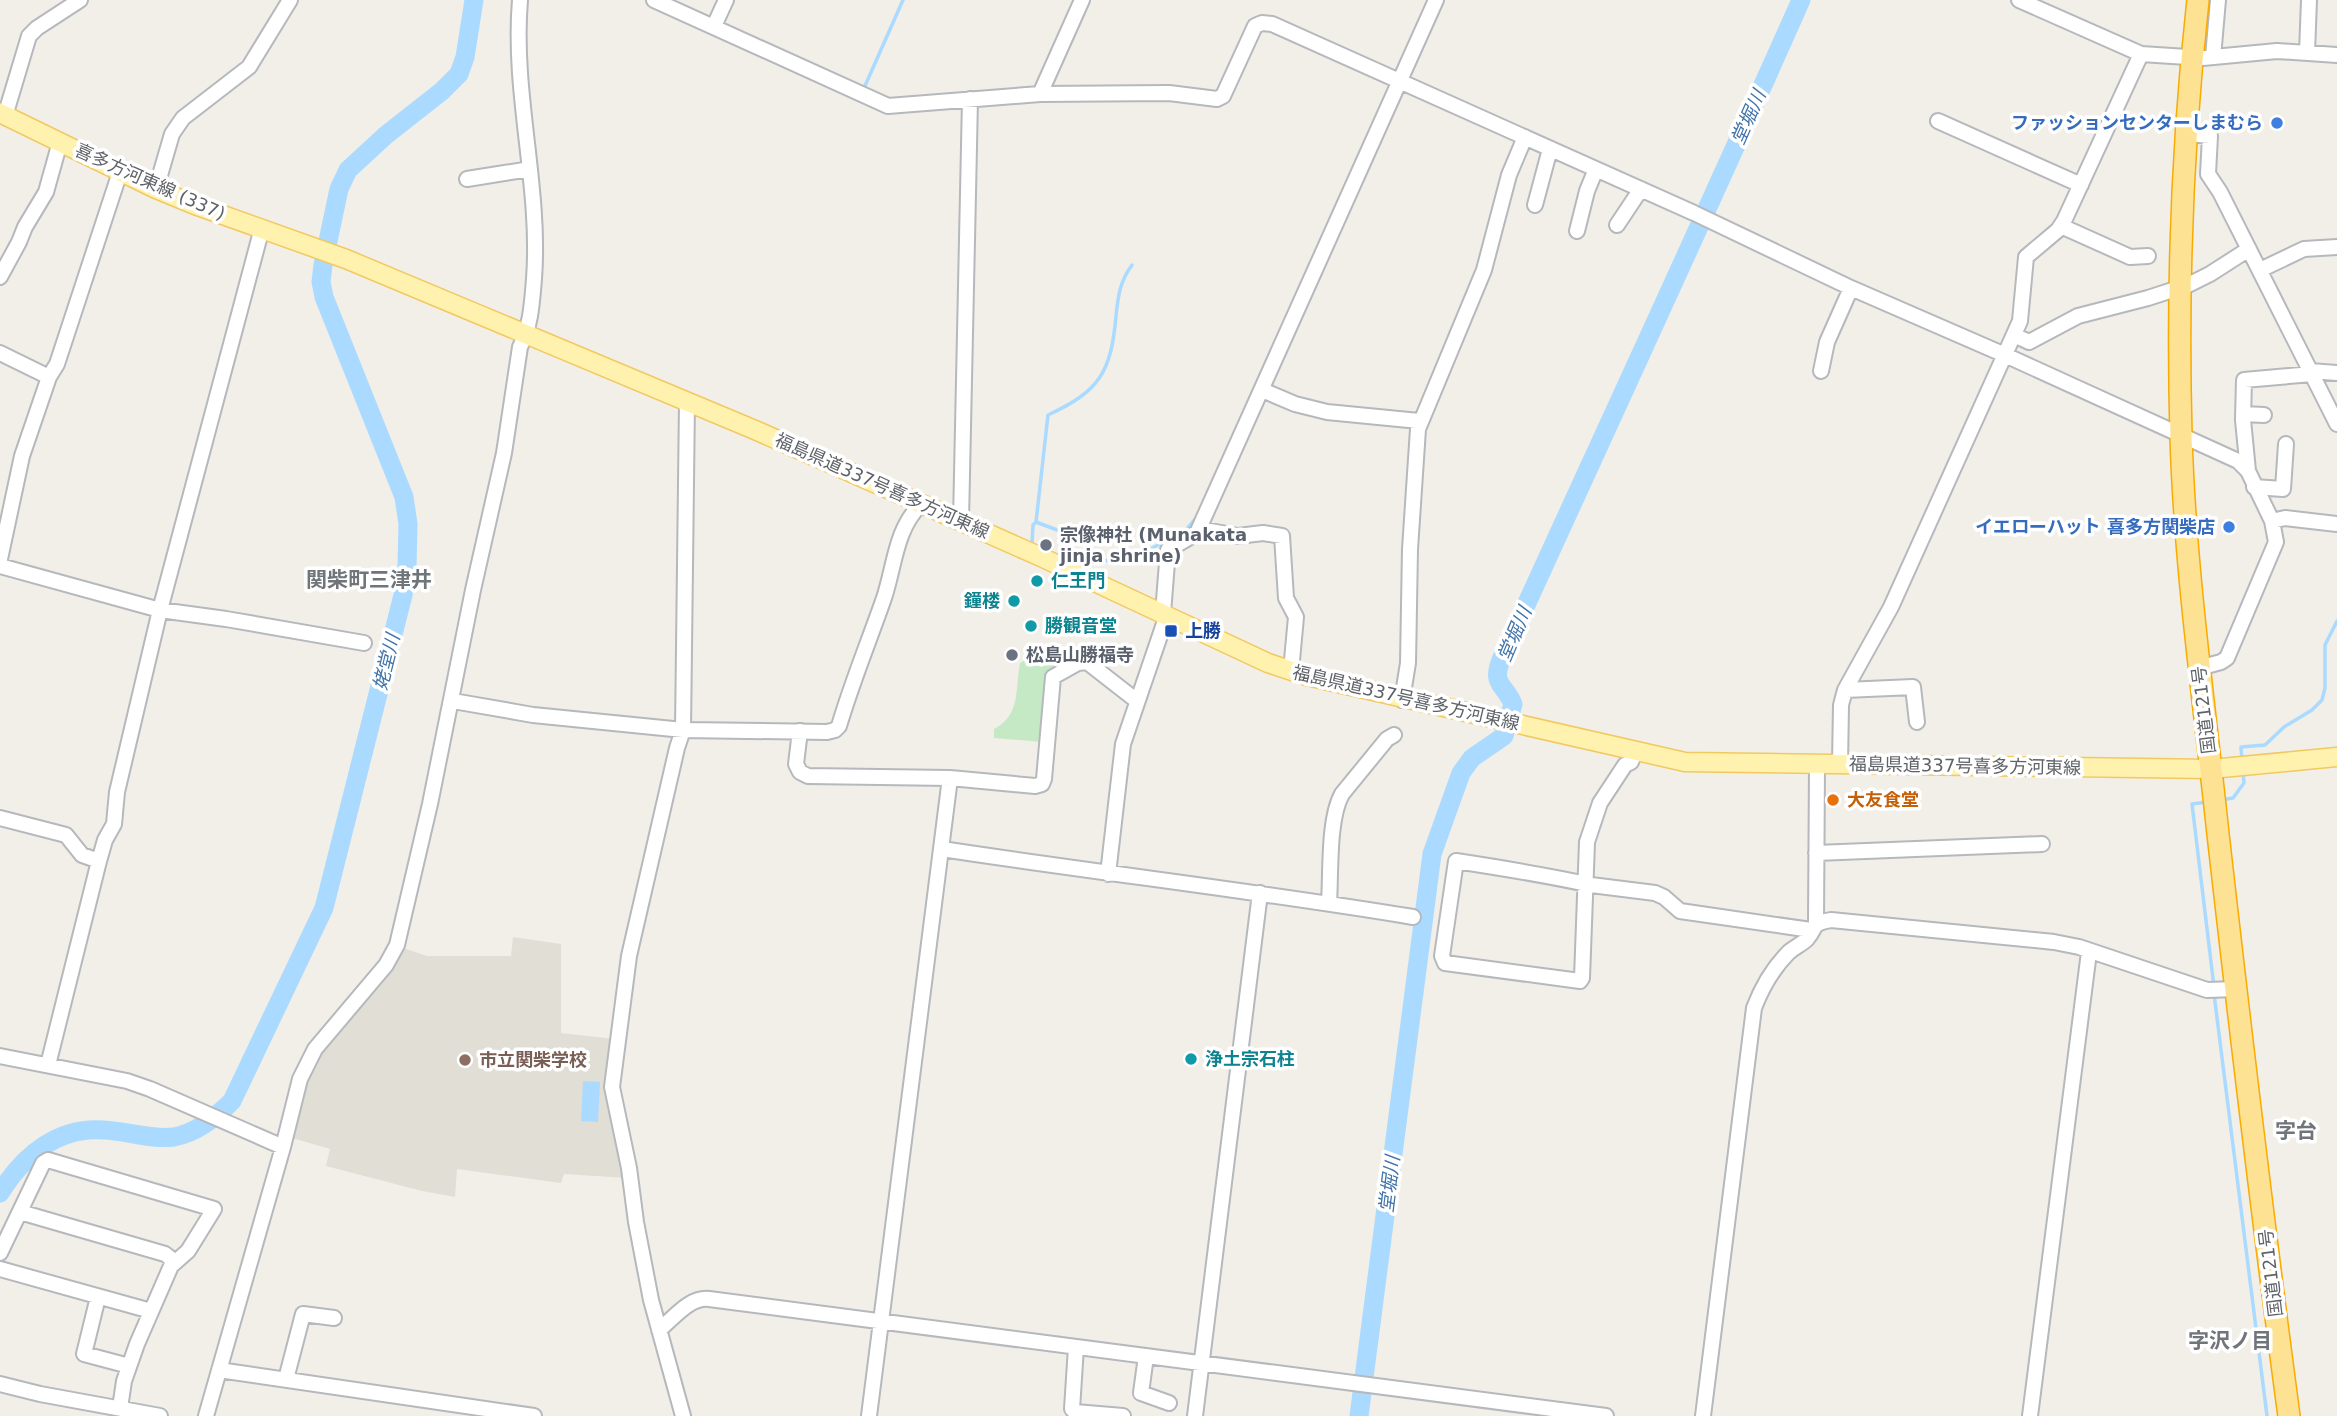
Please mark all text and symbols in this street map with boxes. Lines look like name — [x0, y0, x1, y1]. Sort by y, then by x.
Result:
water label: 堂堀川 — [1726, 85, 1770, 148]
place label: ファッションセンターしまむら — [2011, 112, 2263, 133]
marker: ファッションセンターしまむら — [2269, 115, 2285, 131]
street label: 喜多方河東線 (337) — [72, 139, 229, 224]
street label: 福島県道337号喜多方河東線 — [772, 429, 993, 542]
place label: イエローハット 喜多方関柴店 — [1975, 516, 2215, 537]
marker: イエローハット 喜多方関柴店 — [2221, 519, 2237, 535]
place label: 宗像神社 (Munakata jinja shrine) — [1059, 524, 1247, 566]
marker: 宗像神社 (Munakata jinja shrine) — [1038, 537, 1054, 553]
district label: 関柴町三津井 — [306, 568, 432, 592]
place label: 仁王門 — [1051, 570, 1105, 591]
marker: 仁王門 — [1029, 573, 1045, 589]
place label: 鐘楼 — [963, 590, 1000, 611]
marker: 鐘楼 — [1006, 593, 1022, 609]
water label: 堂堀川 — [1493, 602, 1536, 665]
place label: 勝観音堂 — [1045, 615, 1117, 636]
marker: 勝観音堂 — [1023, 618, 1039, 634]
place label: 上勝 — [1185, 620, 1221, 641]
marker: 上勝 — [1163, 623, 1179, 639]
water label: 姥堂川 — [368, 630, 404, 692]
place label: 松島山勝福寺 — [1026, 644, 1134, 665]
marker: 松島山勝福寺 — [1004, 647, 1020, 663]
street label: 福島県道337号喜多方河東線 — [1291, 661, 1522, 734]
street label: 国道121号 — [2188, 665, 2219, 755]
street label: 福島県道337号喜多方河東線 — [1849, 753, 2081, 778]
place label: 大友食堂 — [1847, 789, 1919, 810]
marker: 大友食堂 — [1825, 792, 1841, 808]
place label: 浄土宗石柱 — [1205, 1048, 1295, 1069]
place label: 市立関柴学校 — [479, 1049, 587, 1070]
marker: 浄土宗石柱 — [1183, 1051, 1199, 1067]
marker: 市立関柴学校 — [457, 1052, 473, 1068]
district label: 字台 — [2275, 1119, 2317, 1143]
water label: 堂堀川 — [1375, 1152, 1404, 1214]
street label: 国道121号 — [2255, 1228, 2286, 1318]
district label: 字沢ノ目 — [2188, 1329, 2272, 1353]

